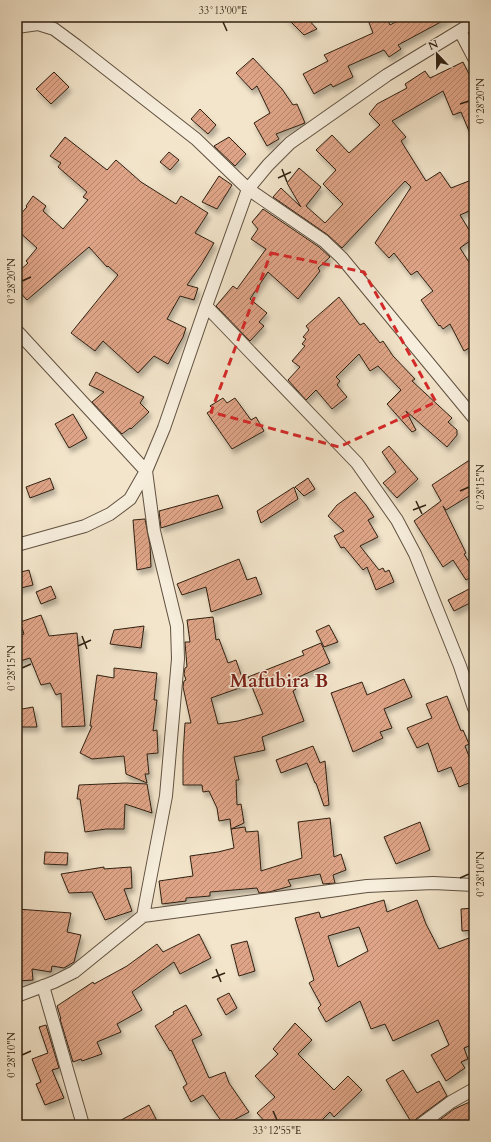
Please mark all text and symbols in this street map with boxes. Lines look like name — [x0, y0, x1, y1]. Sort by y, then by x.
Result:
text: 33°13'00"E — [199, 4, 247, 18]
north arrow — [417, 34, 457, 74]
text: N — [426, 36, 441, 54]
text: 0°28'20"N — [474, 78, 488, 124]
text: 0°28'20"N — [5, 258, 19, 304]
text: 0°28'15"N — [474, 464, 488, 510]
text: 0°28'15"N — [5, 645, 19, 691]
district label: Mafubira B — [230, 668, 328, 694]
text: 0°28'10"N — [474, 851, 488, 897]
text: 0°28'10"N — [5, 1032, 19, 1078]
text: 33°12'55"E — [253, 1124, 301, 1138]

